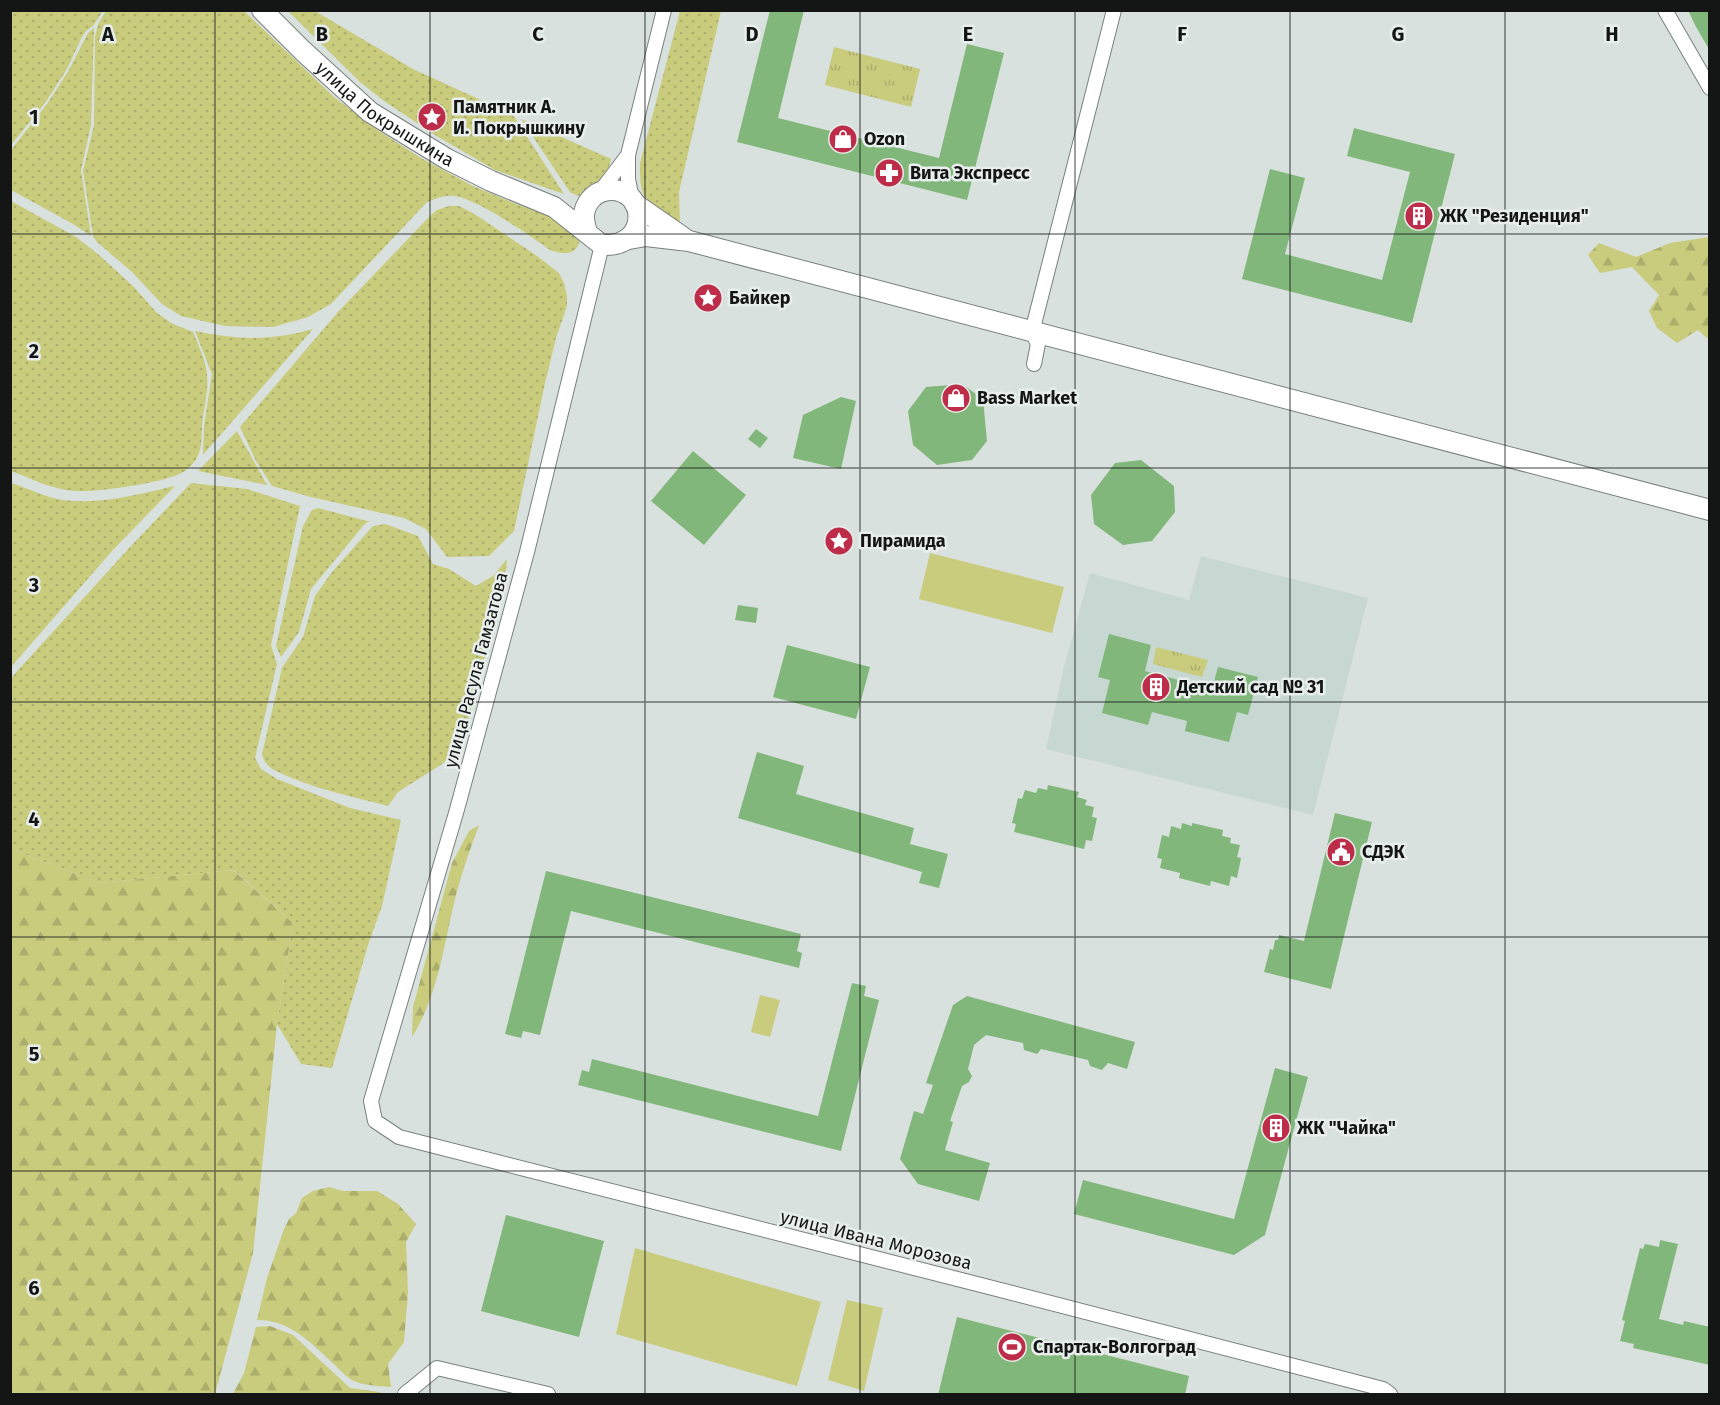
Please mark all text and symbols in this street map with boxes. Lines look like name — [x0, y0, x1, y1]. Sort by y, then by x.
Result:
text: A — [101, 22, 115, 46]
text: B — [316, 22, 328, 46]
text: C — [532, 22, 544, 46]
text: D — [745, 22, 759, 46]
text: E — [963, 22, 973, 46]
text: F — [1177, 22, 1187, 46]
text: G — [1392, 22, 1404, 46]
text: H — [1605, 22, 1619, 46]
street label: улица Покрышкина — [311, 57, 457, 172]
place label: Памятник А. И. Покрышкину — [453, 96, 585, 139]
place icon: Памятник А. И. Покрышкину — [416, 101, 448, 133]
text: 1 — [29, 105, 39, 129]
shop icon: Ozon — [827, 123, 859, 155]
place label: Ozon — [864, 128, 905, 150]
pharmacy icon: Вита Экспресс — [873, 157, 905, 189]
place label: Вита Экспресс — [910, 162, 1030, 184]
building icon: ЖК "Резиденция" — [1403, 200, 1435, 232]
place label: ЖК "Резиденция" — [1439, 205, 1589, 227]
place icon: Байкер — [692, 282, 724, 314]
place label: Байкер — [729, 287, 791, 309]
text: 2 — [29, 339, 39, 363]
shop icon: Bass Market — [940, 382, 972, 414]
place label: Bass Market — [977, 387, 1078, 409]
place icon: Пирамида — [823, 525, 855, 557]
place label: Пирамида — [860, 530, 946, 552]
street label: улица Расула Гамзатова — [439, 570, 513, 770]
text: 3 — [28, 573, 39, 597]
building icon: Детский сад № 31 — [1140, 671, 1172, 703]
place label: Детский сад № 31 — [1176, 676, 1324, 698]
text: 4 — [28, 807, 40, 831]
public building icon: СДЭК — [1325, 836, 1357, 868]
place label: СДЭК — [1362, 841, 1405, 863]
text: 5 — [29, 1042, 40, 1066]
building icon: ЖК "Чайка" — [1260, 1112, 1292, 1144]
place label: ЖК "Чайка" — [1296, 1117, 1396, 1139]
street label: улица Ивана Морозова — [778, 1206, 974, 1274]
text: 6 — [28, 1276, 40, 1300]
sports icon: Спартак-Волгоград — [996, 1331, 1028, 1363]
place label: Спартак-Волгоград — [1033, 1336, 1196, 1358]

